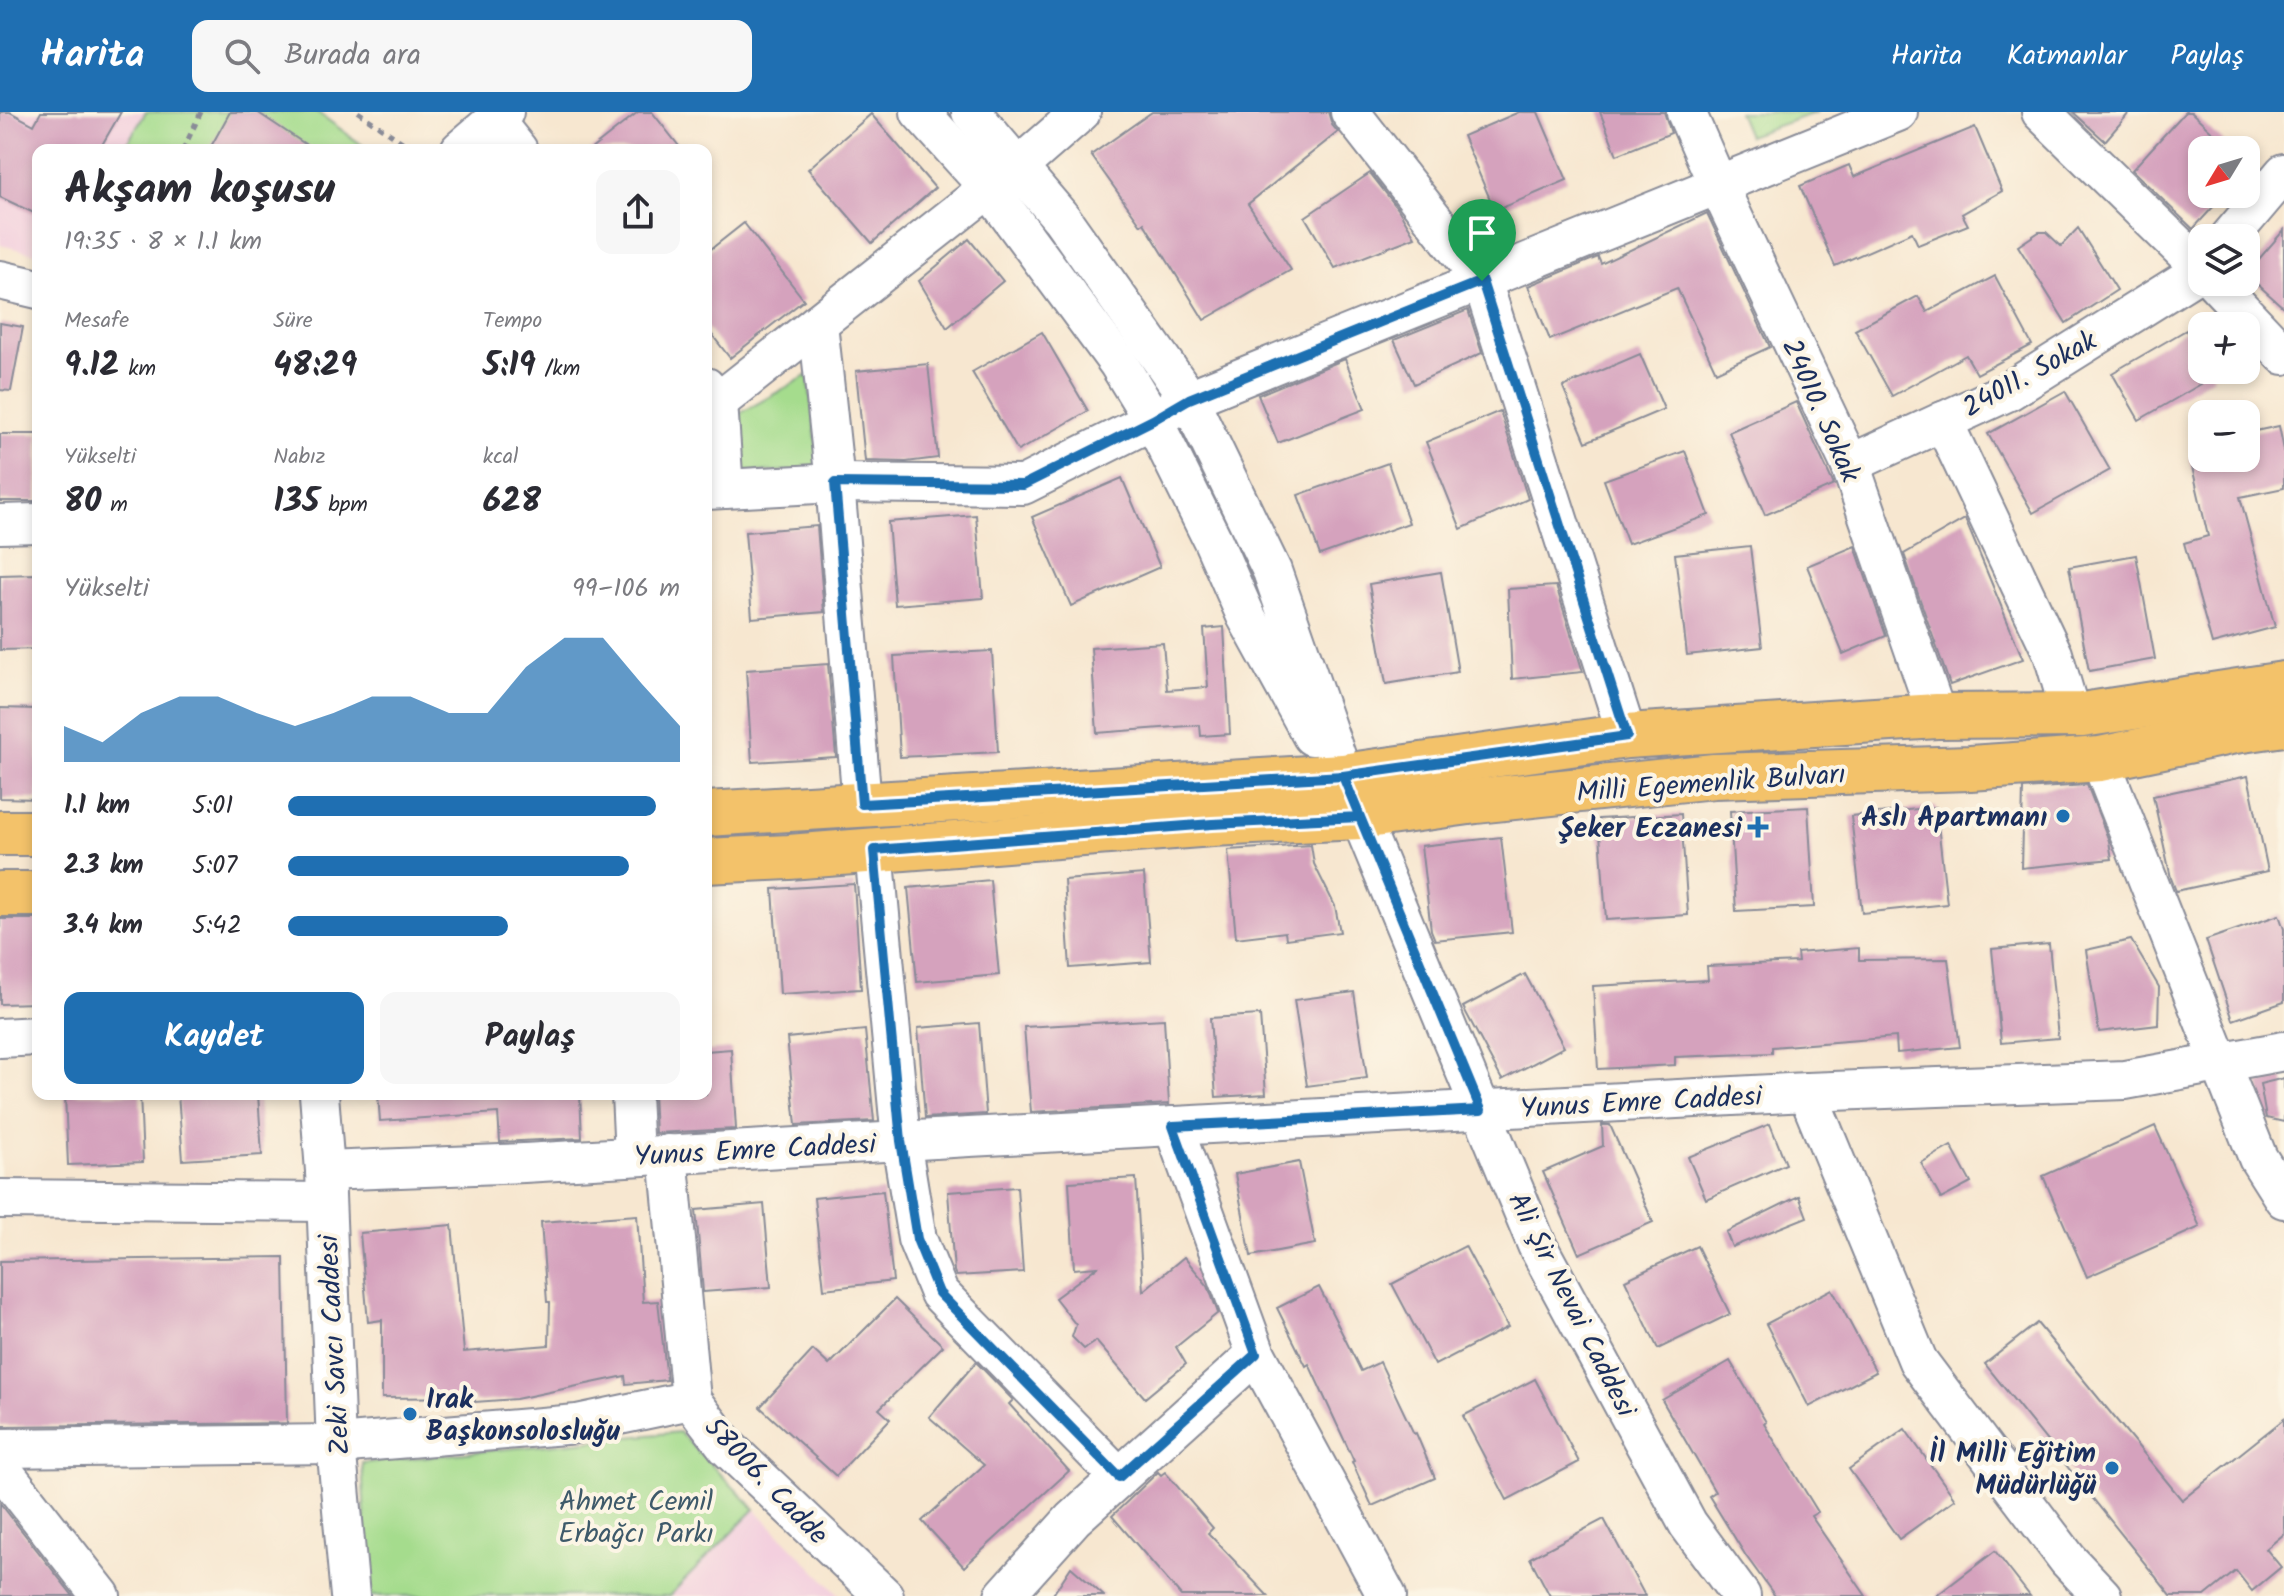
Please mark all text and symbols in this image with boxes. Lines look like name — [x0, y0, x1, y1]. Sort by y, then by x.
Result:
search box — [192, 20, 752, 92]
text: Harita — [40, 26, 144, 86]
text: Burada ara — [284, 32, 421, 80]
icon: search — [220, 34, 264, 78]
text: Harita — [1891, 34, 1962, 79]
text: Katmanlar — [2006, 34, 2127, 79]
text: Paylaş — [2171, 34, 2244, 79]
north arrow — [2188, 136, 2260, 208]
map controls — [2188, 136, 2260, 472]
text: Akşam koşusu — [64, 156, 335, 226]
button: share — [596, 170, 680, 254]
pin — [1448, 199, 1516, 281]
icon: arrive — [1460, 211, 1504, 255]
text: 19:35 · 8 × 1.1 km — [64, 221, 262, 263]
button: layers — [2188, 224, 2260, 296]
text: Mesafe — [64, 304, 129, 339]
text: Süre — [273, 304, 313, 339]
text: Tempo — [483, 304, 542, 339]
button: + — [2188, 312, 2260, 384]
street label: 24011. Sokak — [1955, 319, 2107, 431]
street label: 24010. Sokak — [1768, 332, 1872, 491]
text: 9.12 — [64, 339, 119, 393]
text: 48:29 — [273, 339, 357, 393]
text: 5:19 — [483, 339, 536, 393]
text: km — [119, 352, 156, 387]
text: /km — [536, 352, 580, 387]
button: − — [2188, 400, 2260, 472]
text: Yükselti — [64, 440, 136, 475]
text: Nabız — [273, 440, 326, 475]
text: kcal — [483, 440, 518, 475]
text: 80 — [64, 475, 102, 529]
text: 135 — [273, 475, 319, 529]
text: 628 — [483, 475, 541, 529]
text: m — [102, 488, 128, 523]
text: bpm — [319, 488, 368, 523]
text: Yükselti — [64, 568, 149, 610]
text: 99–106 m — [572, 568, 680, 610]
street label: Milli Egemenlik Bulvarı — [1575, 753, 1847, 816]
text: 1.1 km — [64, 785, 130, 827]
text: 5:01 — [192, 785, 234, 827]
place label: Aslı Apartmanı — [1861, 796, 2047, 841]
place label: Şeker Eczanesi — [1558, 807, 1743, 852]
marker: Aslı Apartmanı — [2054, 807, 2072, 825]
marker: Şeker Eczanesi — [1749, 818, 1767, 836]
text: 2.3 km — [64, 845, 144, 887]
text: 5:07 — [192, 845, 237, 887]
text: 3.4 km — [64, 905, 143, 947]
text: 5:42 — [192, 905, 242, 947]
button: Kaydet — [64, 992, 364, 1084]
button: Paylaş — [380, 992, 680, 1084]
street label: Yunus Emre Caddesi — [1519, 1075, 1764, 1132]
street label: Yunus Emre Caddesi — [633, 1123, 878, 1180]
street label: Ali Şir Nevai Caddesi — [1495, 1185, 1648, 1427]
street label: Zeki Savcı Caddesi — [307, 1232, 364, 1456]
place label: Irak Başkonsolosluğu — [426, 1378, 620, 1455]
marker: Irak Başkonsolosluğu — [401, 1405, 419, 1423]
street label: 58006. Cadde — [692, 1407, 839, 1557]
place label: İl Milli Eğitim Müdürlüğü — [1929, 1432, 2097, 1509]
marker: İl Milli Eğitim Müdürlüğü — [2103, 1459, 2121, 1477]
park label: Ahmet Cemil Erbağcı Parkı — [558, 1480, 714, 1557]

